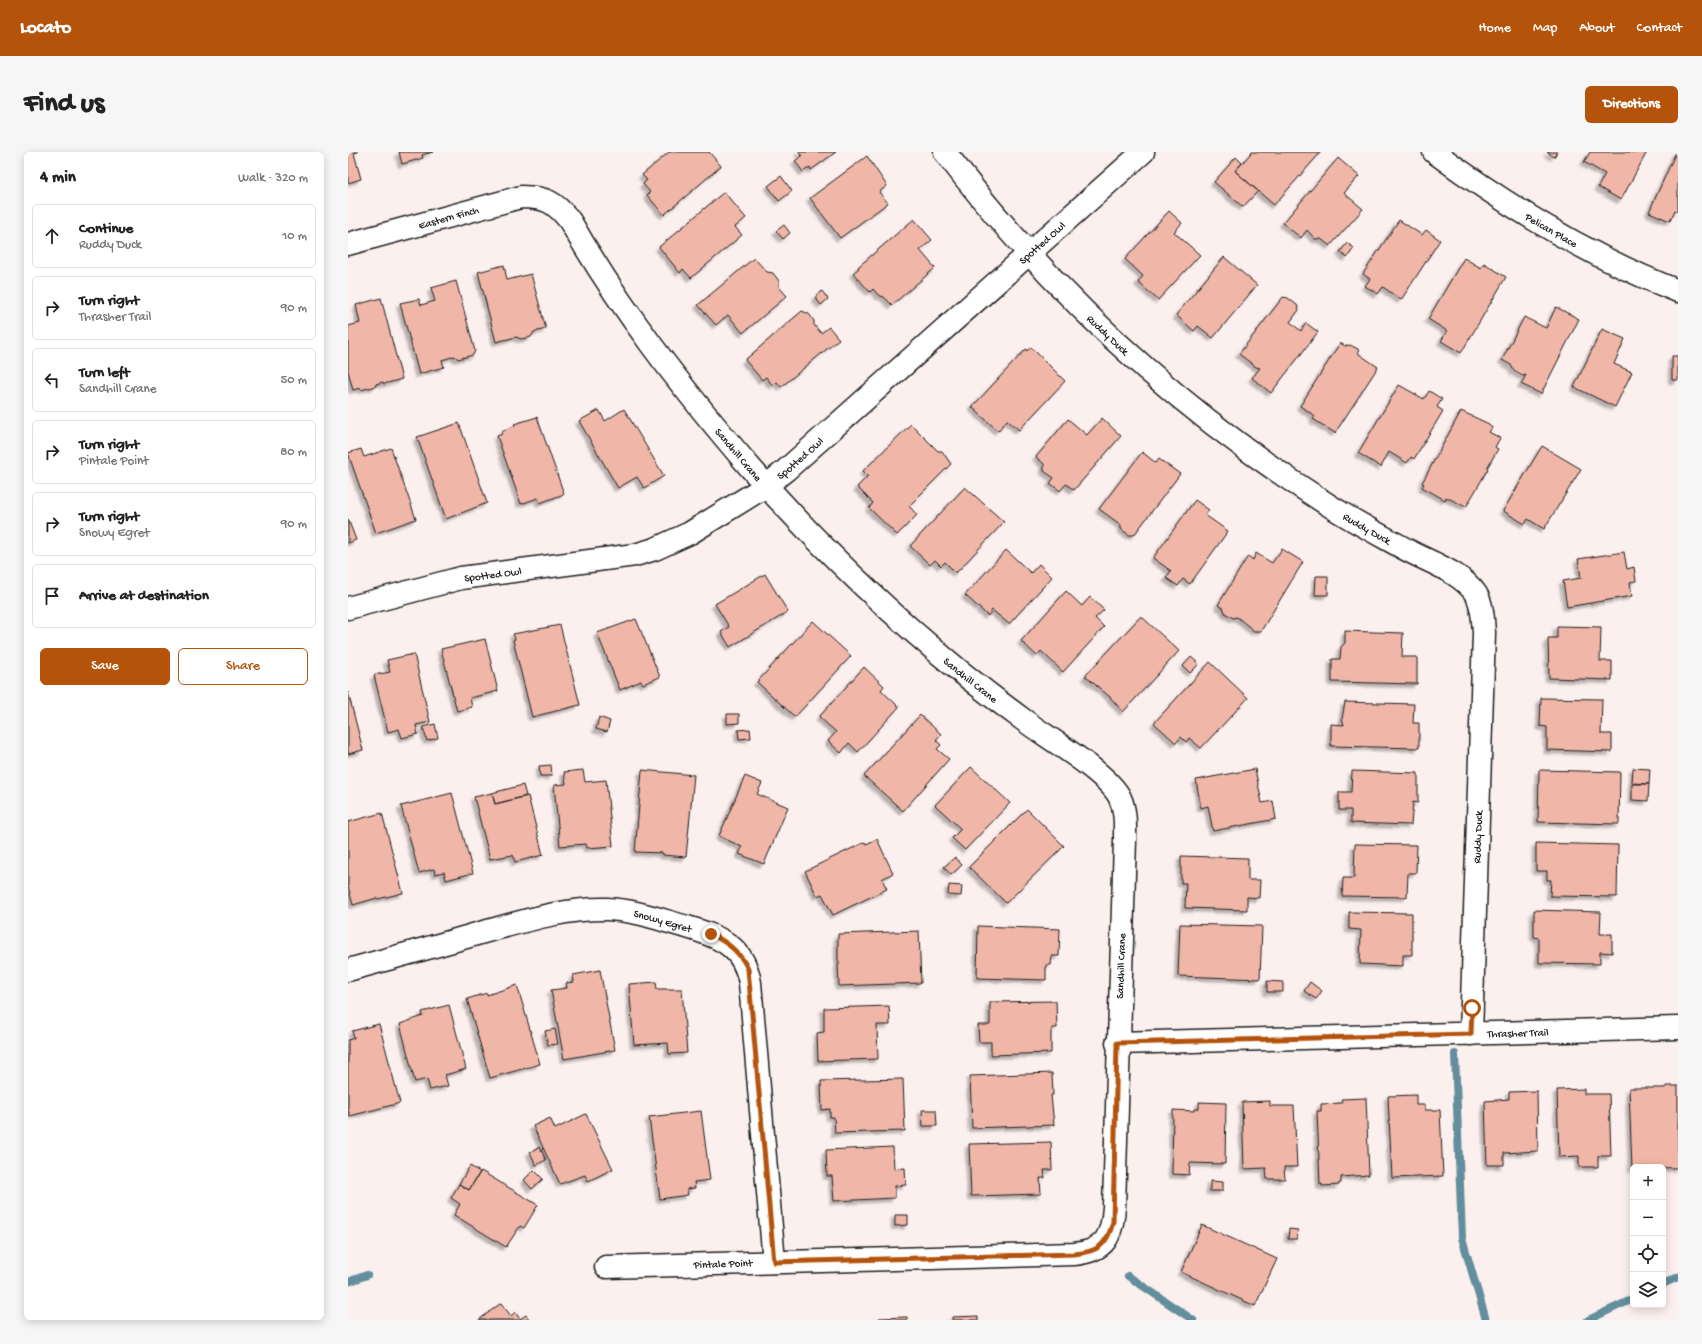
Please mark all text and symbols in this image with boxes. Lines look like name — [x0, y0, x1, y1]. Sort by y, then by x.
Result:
text: Locato — [20, 17, 71, 40]
text: Home — [1479, 20, 1511, 37]
text: Map — [1533, 20, 1557, 37]
text: About — [1579, 20, 1615, 37]
text: Contact — [1637, 20, 1682, 37]
button: Directions — [1585, 86, 1678, 123]
text: Find us — [24, 88, 104, 121]
text: 4 min — [40, 168, 76, 188]
text: Walk · 320 m — [238, 171, 308, 186]
street label: Eastern Finch — [417, 205, 480, 233]
street label: Pelican Place — [1521, 211, 1579, 251]
text: Continue — [79, 220, 133, 238]
street label: Spotted Owl — [1017, 220, 1069, 267]
icon: ahead — [41, 225, 63, 247]
text: 10 m — [282, 229, 307, 244]
text: Ruddy Duck — [79, 238, 141, 253]
text: Turn right — [79, 292, 139, 310]
icon: right — [41, 297, 63, 319]
text: 90 m — [281, 301, 307, 316]
text: Thrasher Trail — [79, 310, 151, 325]
street label: Ruddy Duck — [1084, 313, 1131, 359]
text: Turn left — [79, 364, 130, 382]
icon: left — [41, 369, 63, 391]
text: 50 m — [280, 373, 307, 388]
text: Sandhill Crane — [79, 382, 156, 397]
street label: Sandhill Crane — [712, 427, 764, 485]
street label: Spotted Owl — [775, 435, 827, 483]
text: Turn right — [79, 436, 139, 454]
icon: right — [41, 441, 63, 463]
text: 80 m — [280, 445, 307, 460]
text: Pintale Point — [79, 454, 149, 469]
text: Turn right — [79, 508, 139, 526]
street label: Ruddy Duck — [1340, 511, 1393, 548]
icon: right — [41, 513, 63, 535]
text: 90 m — [281, 517, 307, 532]
text: Snowy Egret — [79, 526, 150, 541]
street label: Spotted Owl — [464, 566, 523, 586]
icon: arrive — [41, 585, 63, 607]
text: Arrive at destination — [79, 587, 209, 605]
button: Save — [40, 648, 170, 685]
button: Share — [178, 648, 308, 685]
street label: Sandhill Crane — [940, 656, 999, 707]
street label: Ruddy Duck — [1472, 809, 1486, 864]
street label: Snowy Egret — [632, 909, 694, 937]
route end — [702, 925, 720, 943]
street label: Sandhill Crane — [1115, 933, 1129, 999]
route start — [1463, 999, 1481, 1017]
street label: Thrasher Trail — [1486, 1027, 1549, 1041]
map controls — [1630, 1164, 1666, 1308]
button: + — [1630, 1164, 1666, 1200]
button: − — [1630, 1200, 1666, 1236]
button: locate — [1630, 1236, 1666, 1272]
street label: Pintale Point — [692, 1258, 754, 1272]
button: layers — [1630, 1272, 1666, 1308]

